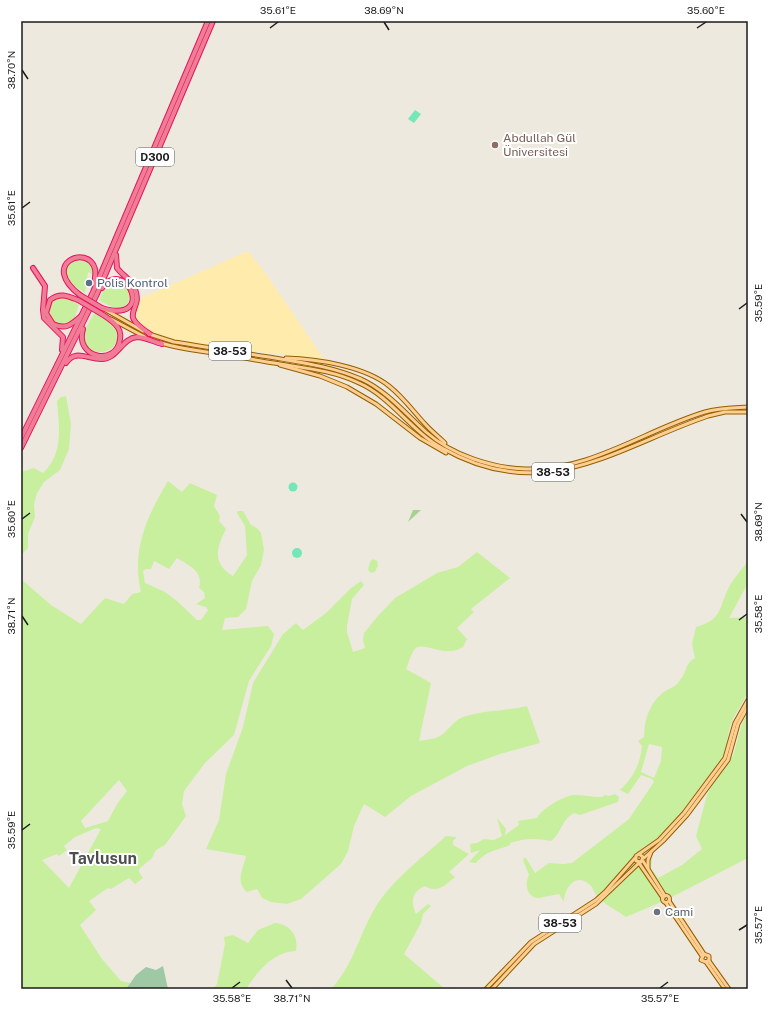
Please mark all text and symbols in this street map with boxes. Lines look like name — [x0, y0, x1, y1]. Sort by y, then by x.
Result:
text: 35.61°E — [260, 4, 296, 16]
text: 38.69°N — [364, 4, 404, 16]
text: 35.60°E — [687, 4, 725, 16]
text: 38.70°N — [5, 51, 17, 89]
place label: Abdullah Gül Üniversitesi — [503, 131, 576, 159]
marker: Abdullah Gül Üniversitesi — [490, 140, 500, 150]
road number: D300 — [136, 148, 174, 166]
text: 35.61°E — [5, 190, 17, 226]
place label: Polis Kontrol — [97, 276, 168, 290]
marker: Polis Kontrol — [84, 278, 94, 288]
text: 35.59°E — [752, 284, 764, 322]
road number: 38-53 — [209, 342, 251, 360]
road number: 38-53 — [532, 463, 574, 481]
text: 35.60°E — [5, 500, 17, 538]
text: 38.69°N — [752, 502, 764, 542]
text: 35.58°E — [752, 595, 764, 633]
text: 38.71°N — [5, 598, 17, 634]
text: 35.59°E — [5, 811, 17, 849]
district label: Tavlusun — [69, 849, 137, 868]
place label: Cami — [665, 905, 693, 919]
text: 35.57°E — [752, 906, 764, 944]
marker: Cami — [652, 907, 662, 917]
road number: 38-53 — [539, 914, 581, 932]
text: 35.58°E — [213, 992, 251, 1004]
text: 38.71°N — [274, 992, 310, 1004]
text: 35.57°E — [641, 992, 679, 1004]

